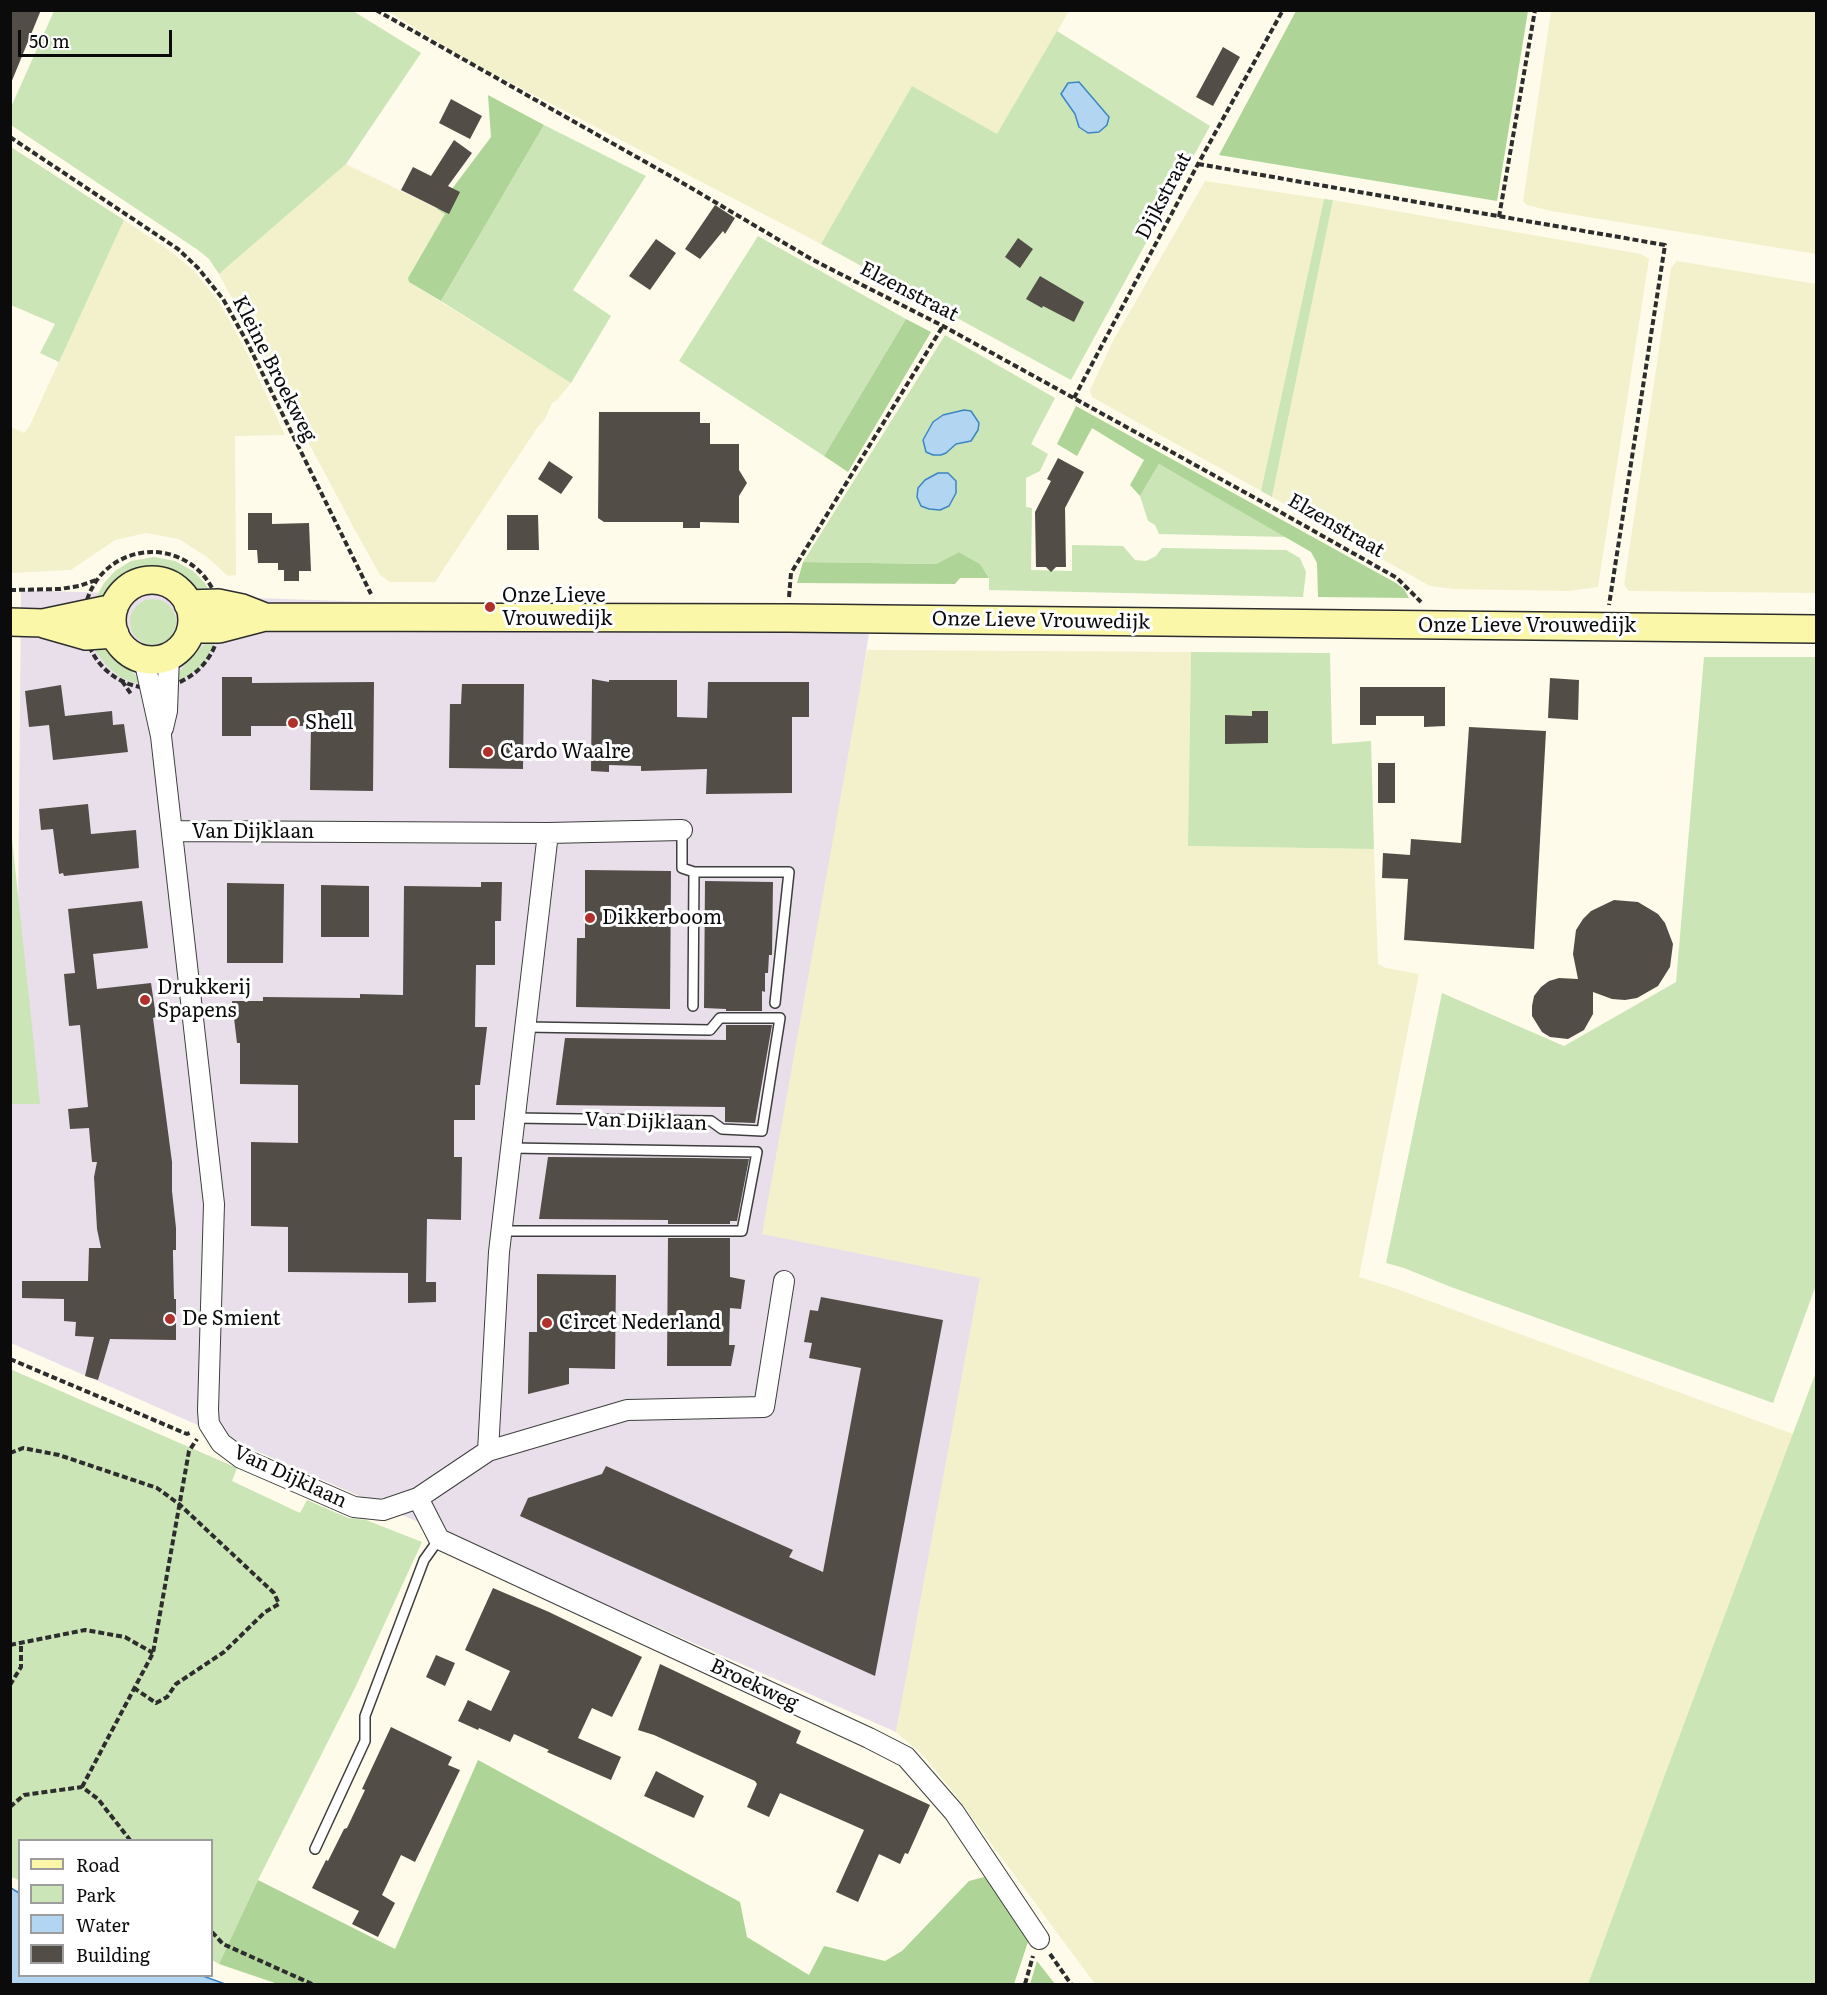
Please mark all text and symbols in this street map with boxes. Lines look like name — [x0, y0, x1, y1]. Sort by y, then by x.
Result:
scale bar — [21, 18, 176, 56]
text: 50 m — [29, 27, 70, 54]
street label: Dijkstraat — [1131, 148, 1197, 244]
street label: Elzenstraat — [856, 257, 962, 327]
street label: Kleine Broekweg — [227, 292, 321, 446]
street label: Elzenstraat — [1284, 489, 1388, 563]
place label: Onze Lieve Vrouwedijk — [502, 584, 612, 631]
marker: Onze Lieve Vrouwedijk — [483, 600, 497, 614]
street label: Onze Lieve Vrouwedijk — [932, 607, 1150, 635]
street label: Onze Lieve Vrouwedijk — [1418, 614, 1636, 638]
place label: Shell — [305, 711, 354, 735]
marker: Shell — [286, 716, 300, 730]
place label: Cardo Waalre — [500, 740, 631, 764]
marker: Cardo Waalre — [481, 745, 495, 759]
street label: Van Dijklaan — [192, 820, 314, 844]
place label: Dikkerboom — [602, 906, 722, 930]
marker: Dikkerboom — [583, 911, 597, 925]
place label: Drukkerij Spapens — [157, 976, 251, 1023]
marker: Drukkerij Spapens — [138, 993, 152, 1007]
street label: Van Dijklaan — [584, 1108, 708, 1136]
place label: De Smient — [182, 1307, 281, 1331]
place label: Circet Nederland — [559, 1311, 721, 1335]
marker: De Smient — [163, 1312, 177, 1326]
marker: Circet Nederland — [540, 1316, 554, 1330]
street label: Van Dijklaan — [229, 1440, 351, 1514]
street label: Broekweg — [706, 1654, 802, 1716]
legend — [18, 1839, 213, 1977]
text: Road — [76, 1851, 120, 1878]
text: Park — [76, 1881, 115, 1908]
text: Water — [76, 1911, 129, 1938]
text: Building — [76, 1941, 150, 1968]

